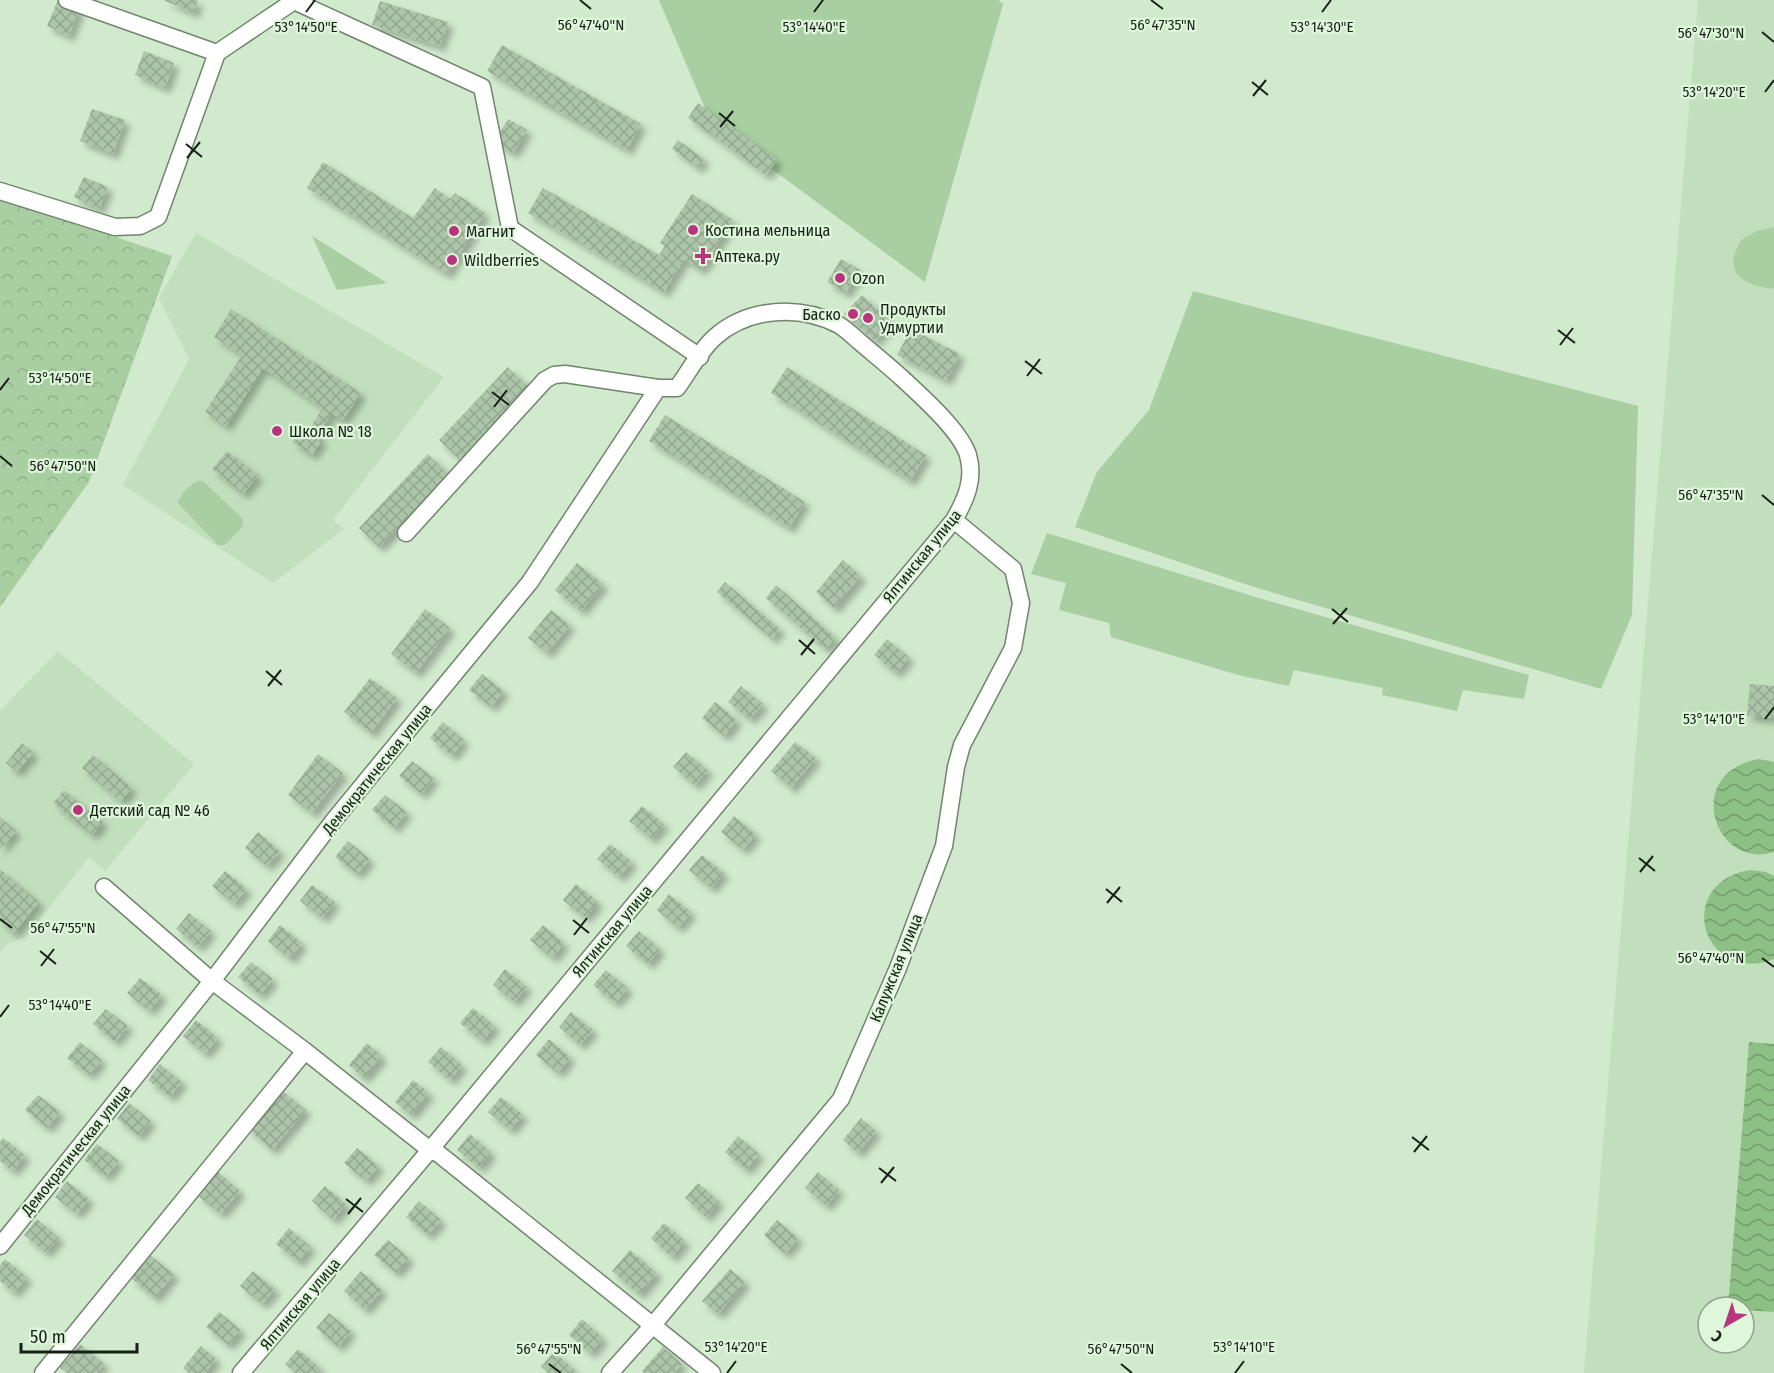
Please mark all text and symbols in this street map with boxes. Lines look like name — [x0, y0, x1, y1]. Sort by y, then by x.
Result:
text: 56°47'40"N — [558, 16, 624, 34]
text: 56°47'35"N — [1130, 16, 1196, 34]
text: 53°14'50"E — [274, 18, 338, 36]
text: 53°14'40"E — [782, 18, 846, 36]
text: 53°14'30"E — [1290, 18, 1354, 36]
text: 56°47'30"N — [1678, 24, 1744, 42]
text: 53°14'20"E — [1683, 83, 1745, 101]
place label: Костина мельница — [705, 221, 830, 240]
place label: Магнит — [466, 222, 516, 241]
marker: Костина мельница — [686, 223, 700, 237]
marker: Магнит — [447, 224, 461, 238]
place label: Аптека.ру — [715, 247, 781, 266]
marker: Аптека.ру — [696, 249, 710, 263]
place label: Wildberries — [464, 251, 539, 270]
marker: Wildberries — [445, 253, 459, 267]
place label: Ozon — [852, 269, 885, 288]
marker: Ozon — [833, 271, 847, 285]
place label: Продукты Удмуртии — [879, 300, 946, 337]
place label: Баско — [802, 305, 841, 324]
marker: Баско — [846, 307, 860, 321]
marker: Продукты Удмуртии — [861, 311, 875, 325]
text: 53°14'50"E — [28, 369, 92, 387]
place label: Школа № 18 — [289, 422, 372, 441]
marker: Школа № 18 — [270, 424, 284, 438]
text: 56°47'50"N — [30, 457, 96, 475]
text: 56°47'35"N — [1678, 486, 1744, 504]
street label: Ялтинская улица — [879, 505, 965, 606]
street label: Демократическая улица — [318, 700, 436, 839]
text: 53°14'10"E — [1683, 710, 1745, 728]
place label: Детский сад № 46 — [89, 801, 210, 820]
marker: Детский сад № 46 — [71, 803, 85, 817]
street label: Ялтинская улица — [568, 881, 656, 981]
street label: Калужская улица — [866, 911, 926, 1025]
text: 56°47'55"N — [30, 919, 96, 937]
text: 56°47'40"N — [1678, 949, 1744, 967]
text: 53°14'40"E — [28, 996, 92, 1014]
street label: Демократическая улица — [17, 1081, 135, 1220]
street label: Ялтинская улица — [256, 1254, 344, 1354]
north arrow — [1696, 1295, 1756, 1355]
scale bar — [21, 1316, 136, 1354]
text: 50 m — [30, 1326, 66, 1348]
text: С — [1707, 1326, 1726, 1346]
text: 53°14'20"E — [705, 1338, 767, 1356]
text: 53°14'10"E — [1213, 1338, 1275, 1356]
text: 56°47'55"N — [516, 1340, 582, 1358]
text: 56°47'50"N — [1088, 1340, 1154, 1358]

